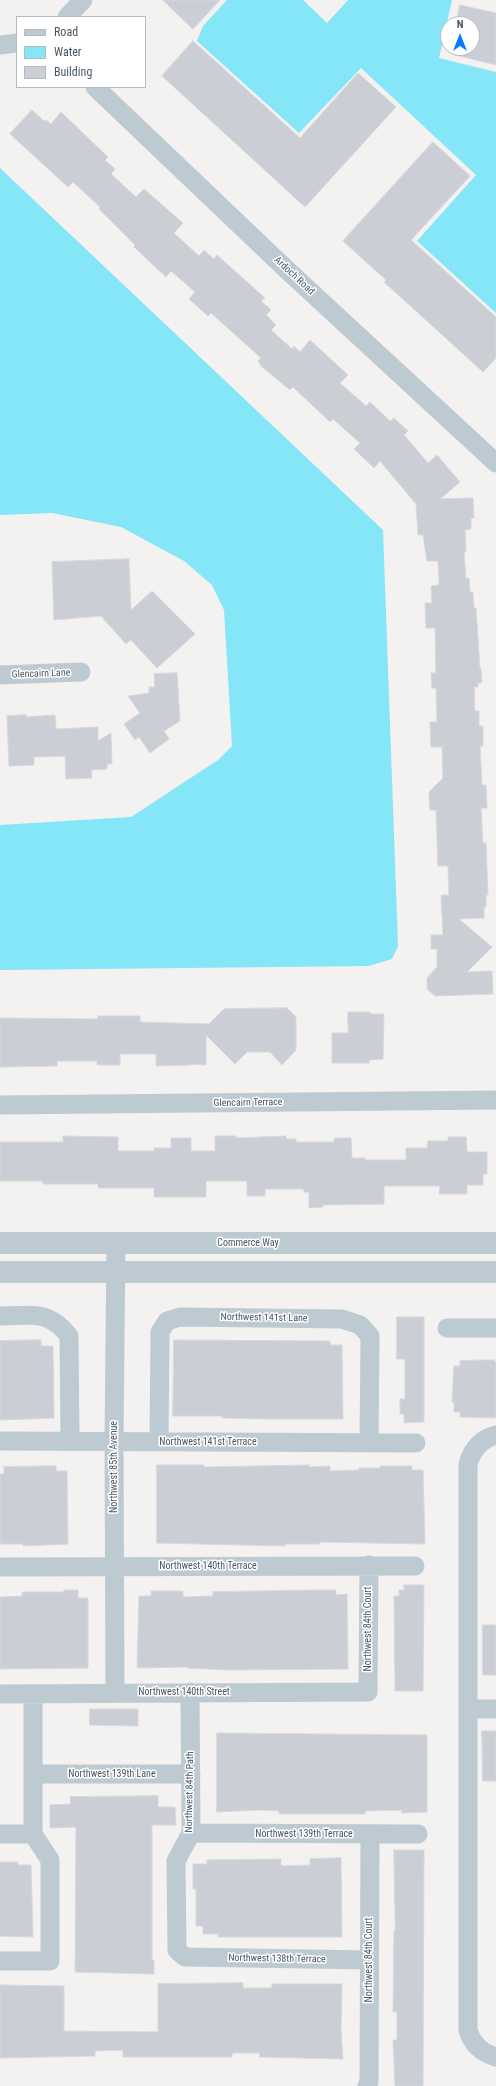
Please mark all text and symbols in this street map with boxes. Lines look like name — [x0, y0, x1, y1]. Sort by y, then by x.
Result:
legend — [16, 16, 146, 88]
north arrow — [440, 16, 480, 56]
text: N — [457, 18, 463, 31]
text: Road — [54, 25, 78, 39]
text: Water — [54, 45, 82, 59]
text: Building — [54, 65, 92, 79]
street label: Ardoch Road — [271, 254, 317, 298]
street label: Glencairn Lane — [11, 667, 71, 681]
street label: Glencairn Terrace — [213, 1096, 283, 1110]
street label: Commerce Way — [217, 1237, 279, 1249]
street label: Northwest 141st Lane — [220, 1311, 308, 1325]
street label: Northwest 85th Avenue — [108, 1421, 120, 1513]
street label: Northwest 141st Terrace — [159, 1436, 257, 1448]
street label: Northwest 140th Terrace — [159, 1560, 257, 1572]
street label: Northwest 84th Court — [362, 1586, 374, 1672]
street label: Northwest 140th Street — [138, 1686, 230, 1698]
street label: Northwest 84th Path — [183, 1751, 197, 1833]
street label: Northwest 139th Lane — [68, 1768, 156, 1780]
street label: Northwest 139th Terrace — [255, 1828, 353, 1840]
street label: Northwest 84th Court — [363, 1917, 375, 2003]
street label: Northwest 138th Terrace — [228, 1952, 326, 1966]

